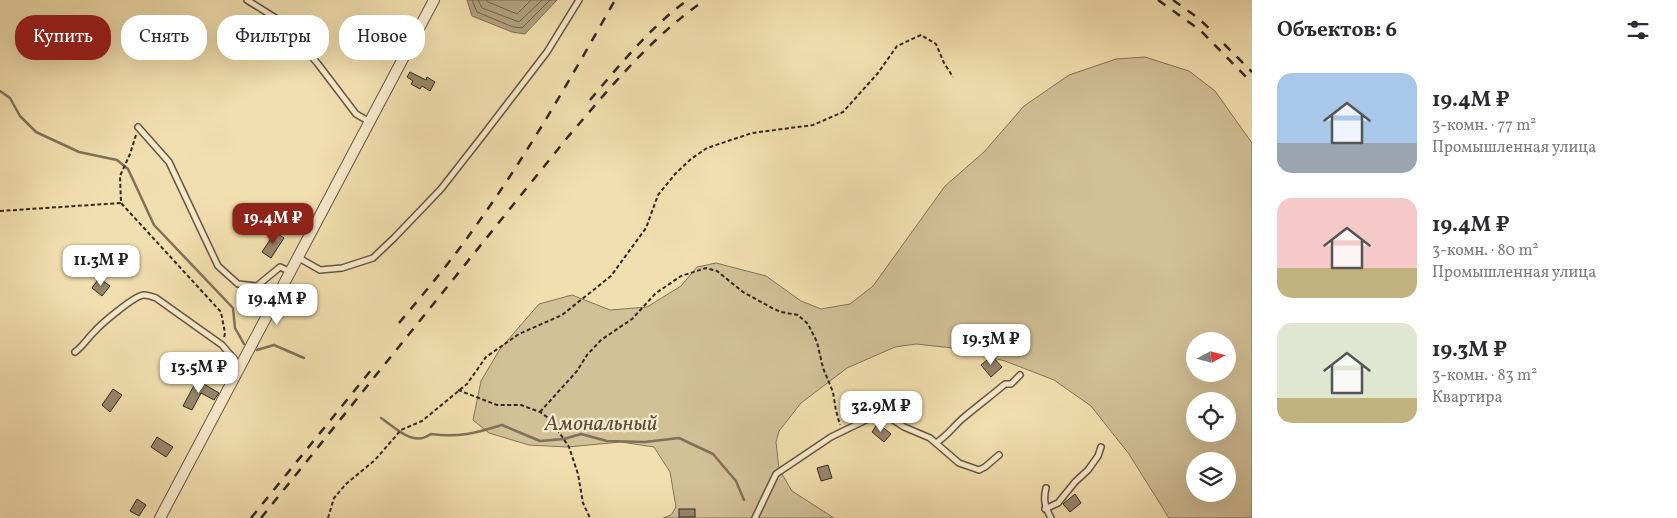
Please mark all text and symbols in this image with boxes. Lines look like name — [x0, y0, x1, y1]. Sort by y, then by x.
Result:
chip: Купить — [15, 15, 111, 60]
chip: Снять — [121, 15, 207, 60]
chip: Фильтры — [217, 15, 329, 60]
chip: Новое — [339, 15, 425, 60]
text: Объектов: 6 — [1277, 16, 1397, 45]
icon: filters — [1624, 16, 1652, 44]
text: 19.4M ₽ — [1432, 86, 1510, 115]
icon: home — [1317, 93, 1377, 153]
text: 3-комн. · 77 m² — [1432, 115, 1536, 137]
text: Промышленная улица — [1432, 137, 1596, 159]
pin: 19.4M ₽ — [227, 202, 319, 245]
text: 19.4M ₽ — [243, 208, 303, 230]
text: 19.4M ₽ — [1432, 211, 1510, 240]
icon: home — [1317, 218, 1377, 278]
text: 3-комн. · 80 m² — [1432, 240, 1539, 262]
pin: 11.3M ₽ — [55, 244, 147, 287]
text: 11.3M ₽ — [74, 250, 128, 272]
text: Промышленная улица — [1432, 262, 1596, 284]
pin: 19.4M ₽ — [231, 284, 323, 326]
text: 19.4M ₽ — [247, 289, 307, 311]
pin: 19.3M ₽ — [945, 324, 1037, 366]
text: 19.3M ₽ — [962, 329, 1020, 351]
north arrow — [1186, 332, 1236, 382]
map controls — [1186, 332, 1236, 502]
text: 19.3M ₽ — [1432, 336, 1507, 365]
icon: home — [1317, 343, 1377, 403]
pin: 13.5M ₽ — [153, 352, 245, 394]
text: 13.5M ₽ — [171, 357, 227, 379]
text: 3-комн. · 83 m² — [1432, 365, 1537, 387]
text: Квартира — [1432, 387, 1502, 409]
pin: 32.9M ₽ — [835, 390, 927, 433]
button: locate — [1186, 392, 1236, 442]
text: 32.9M ₽ — [851, 396, 911, 418]
water label: Амональный — [544, 410, 658, 439]
button: layers — [1186, 452, 1236, 502]

